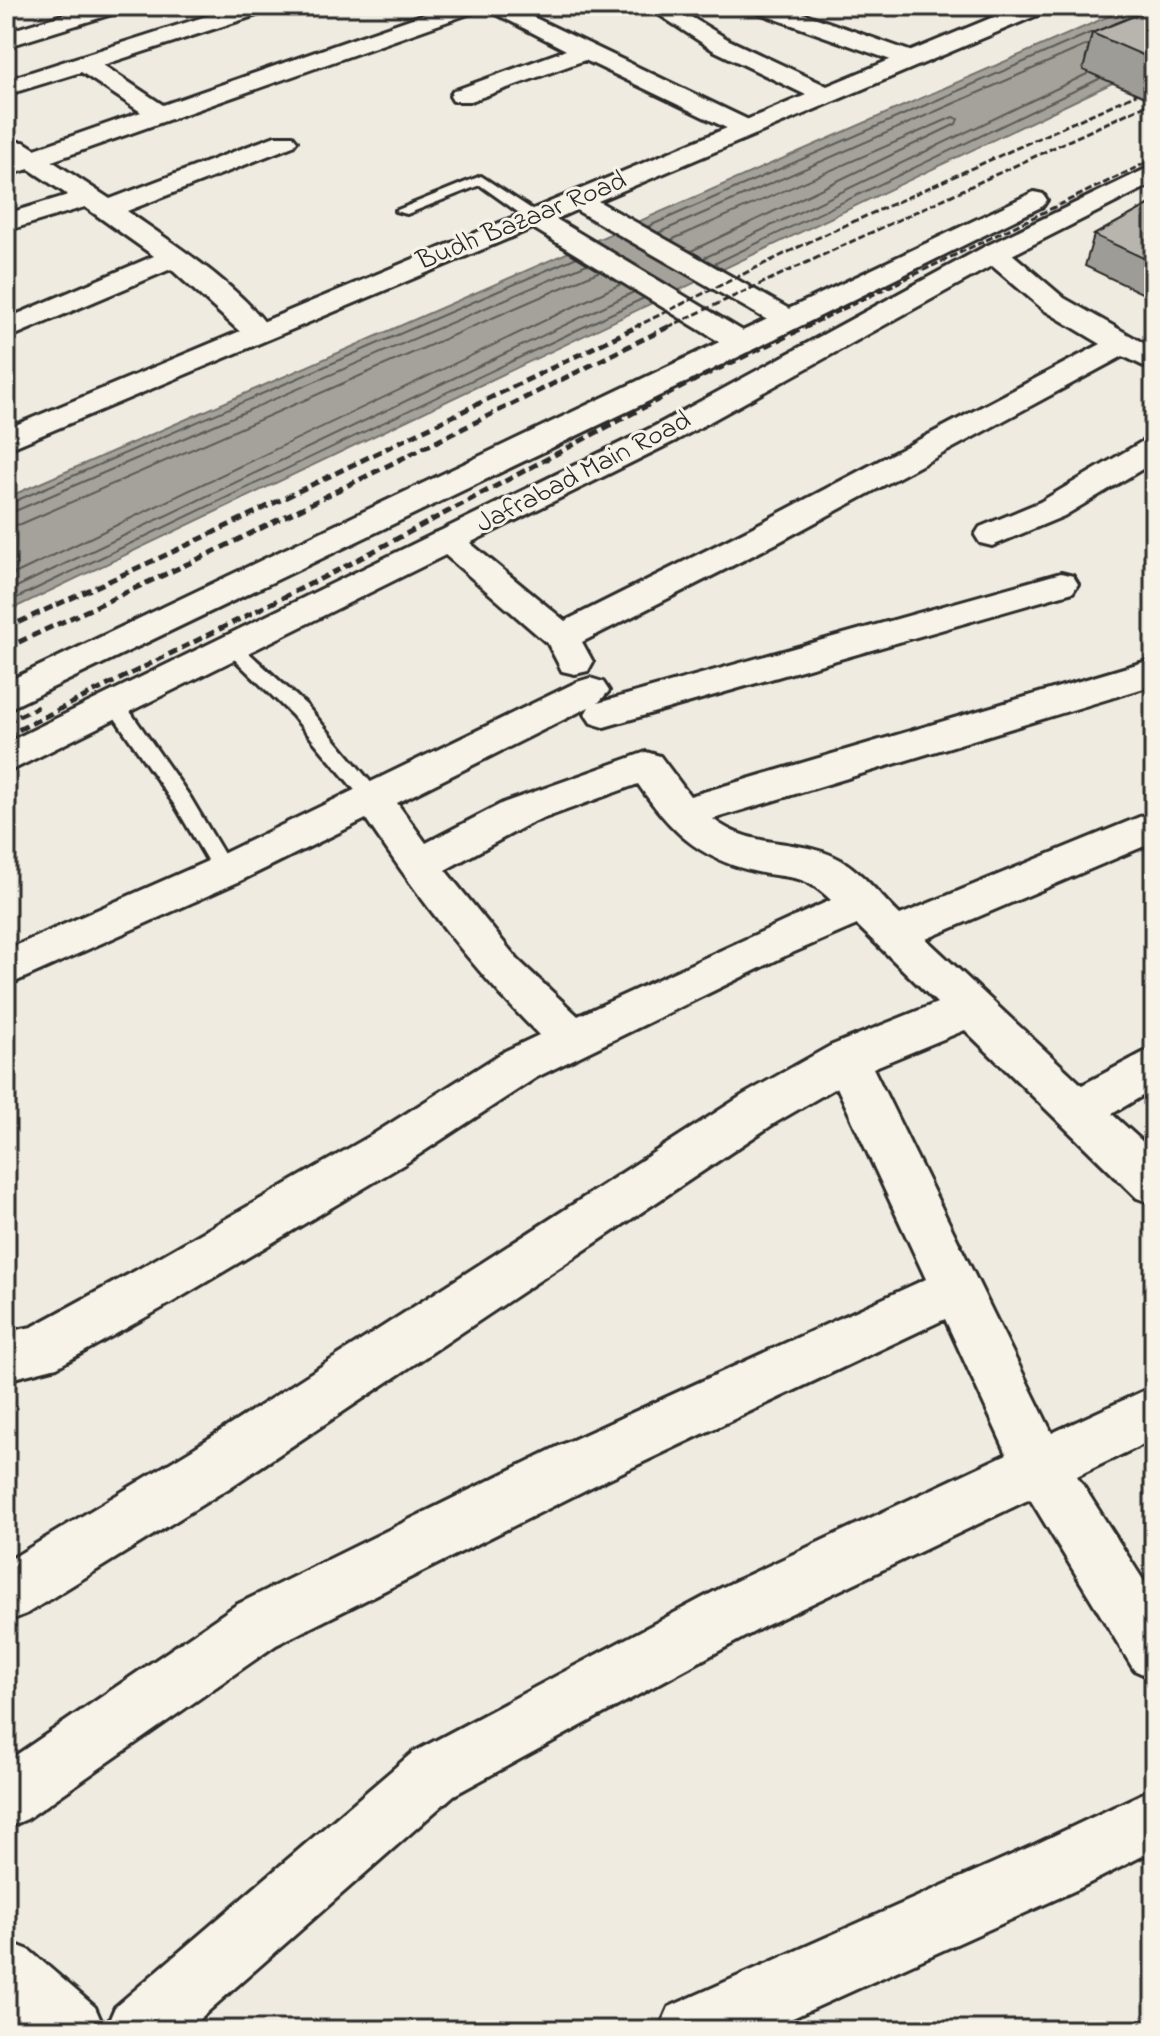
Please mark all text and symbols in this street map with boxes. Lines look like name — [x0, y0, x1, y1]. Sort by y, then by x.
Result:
street label: Budh Bazaar Road — [410, 161, 633, 283]
street label: Jafrabad Main Road — [469, 401, 699, 545]

